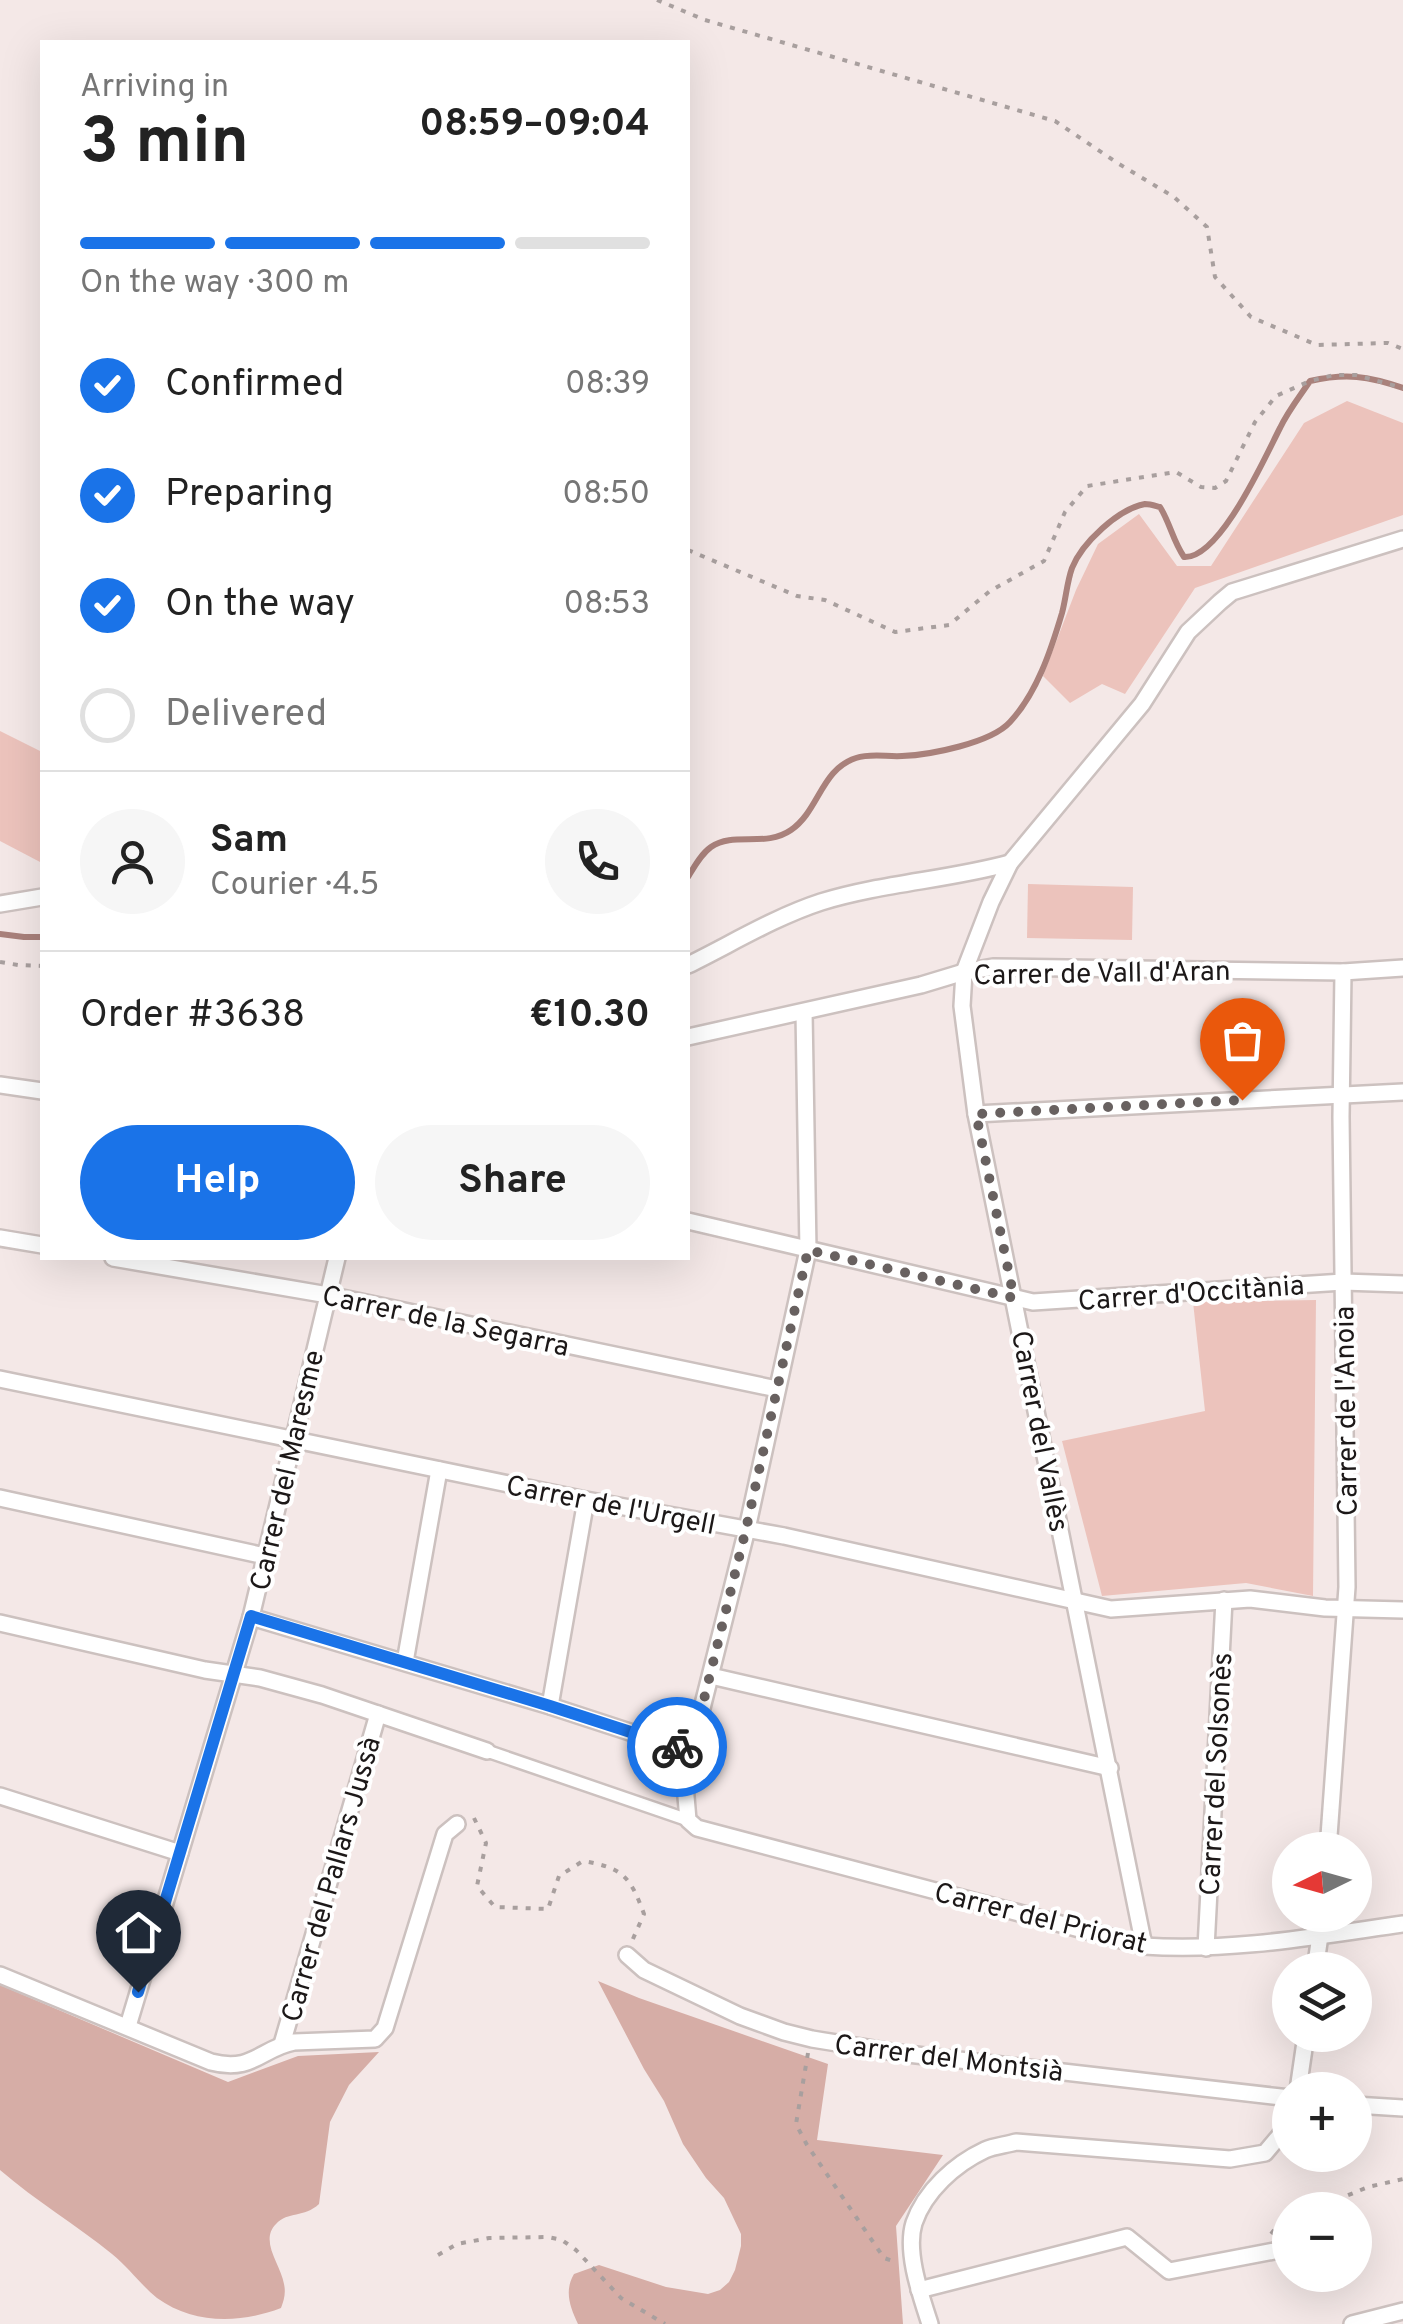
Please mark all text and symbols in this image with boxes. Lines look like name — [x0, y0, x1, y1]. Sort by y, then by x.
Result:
text: Arriving in — [80, 68, 229, 108]
text: 08:59–09:04 — [419, 101, 650, 150]
text: 3 min — [80, 104, 249, 186]
text: On the way · 300 m — [80, 264, 349, 304]
icon: check — [80, 358, 135, 413]
text: Confirmed — [165, 361, 344, 410]
text: 08:39 — [565, 365, 650, 405]
icon: check — [80, 468, 135, 523]
text: Preparing — [165, 471, 334, 520]
text: 08:50 — [562, 475, 650, 515]
icon: check — [80, 578, 135, 633]
text: On the way — [165, 581, 355, 630]
text: 08:53 — [564, 585, 650, 625]
text: Delivered — [165, 691, 327, 740]
button: person — [80, 809, 185, 914]
button: phone — [545, 809, 650, 914]
text: Sam — [210, 817, 288, 866]
text: Courier · 4.5 — [210, 866, 379, 906]
street label: Carrer de Vall d'Aran — [973, 955, 1231, 995]
text: Order #3638 — [80, 992, 305, 1041]
text: €10.30 — [529, 992, 650, 1041]
pin — [1200, 998, 1285, 1101]
icon: bag — [1215, 1013, 1270, 1068]
button: Help — [80, 1125, 355, 1240]
button: Share — [375, 1125, 650, 1240]
street label: Carrer d'Occitània — [1077, 1269, 1306, 1321]
street label: Carrer de la Segarra — [319, 1279, 572, 1367]
street label: Carrer de l'Anoia — [1328, 1305, 1368, 1516]
street label: Carrer del Vallès — [1001, 1328, 1075, 1535]
street label: Carrer del Maresme — [244, 1347, 334, 1594]
street label: Carrer de l'Urgell — [503, 1469, 718, 1545]
street label: Carrer del Solsonès — [1194, 1651, 1242, 1897]
courier — [627, 1697, 727, 1797]
icon: bike — [650, 1720, 705, 1775]
street label: Carrer del Pallars Jussà — [275, 1733, 391, 2027]
north arrow — [1272, 1832, 1372, 1932]
map controls — [1272, 1832, 1372, 2292]
street label: Carrer del Priorat — [930, 1876, 1150, 1964]
pin — [96, 1890, 181, 1993]
icon: home — [111, 1905, 166, 1960]
button: layers — [1272, 1952, 1372, 2052]
street label: Carrer del Montsià — [832, 2028, 1065, 2092]
button: + — [1272, 2072, 1372, 2172]
button: − — [1272, 2192, 1372, 2292]

